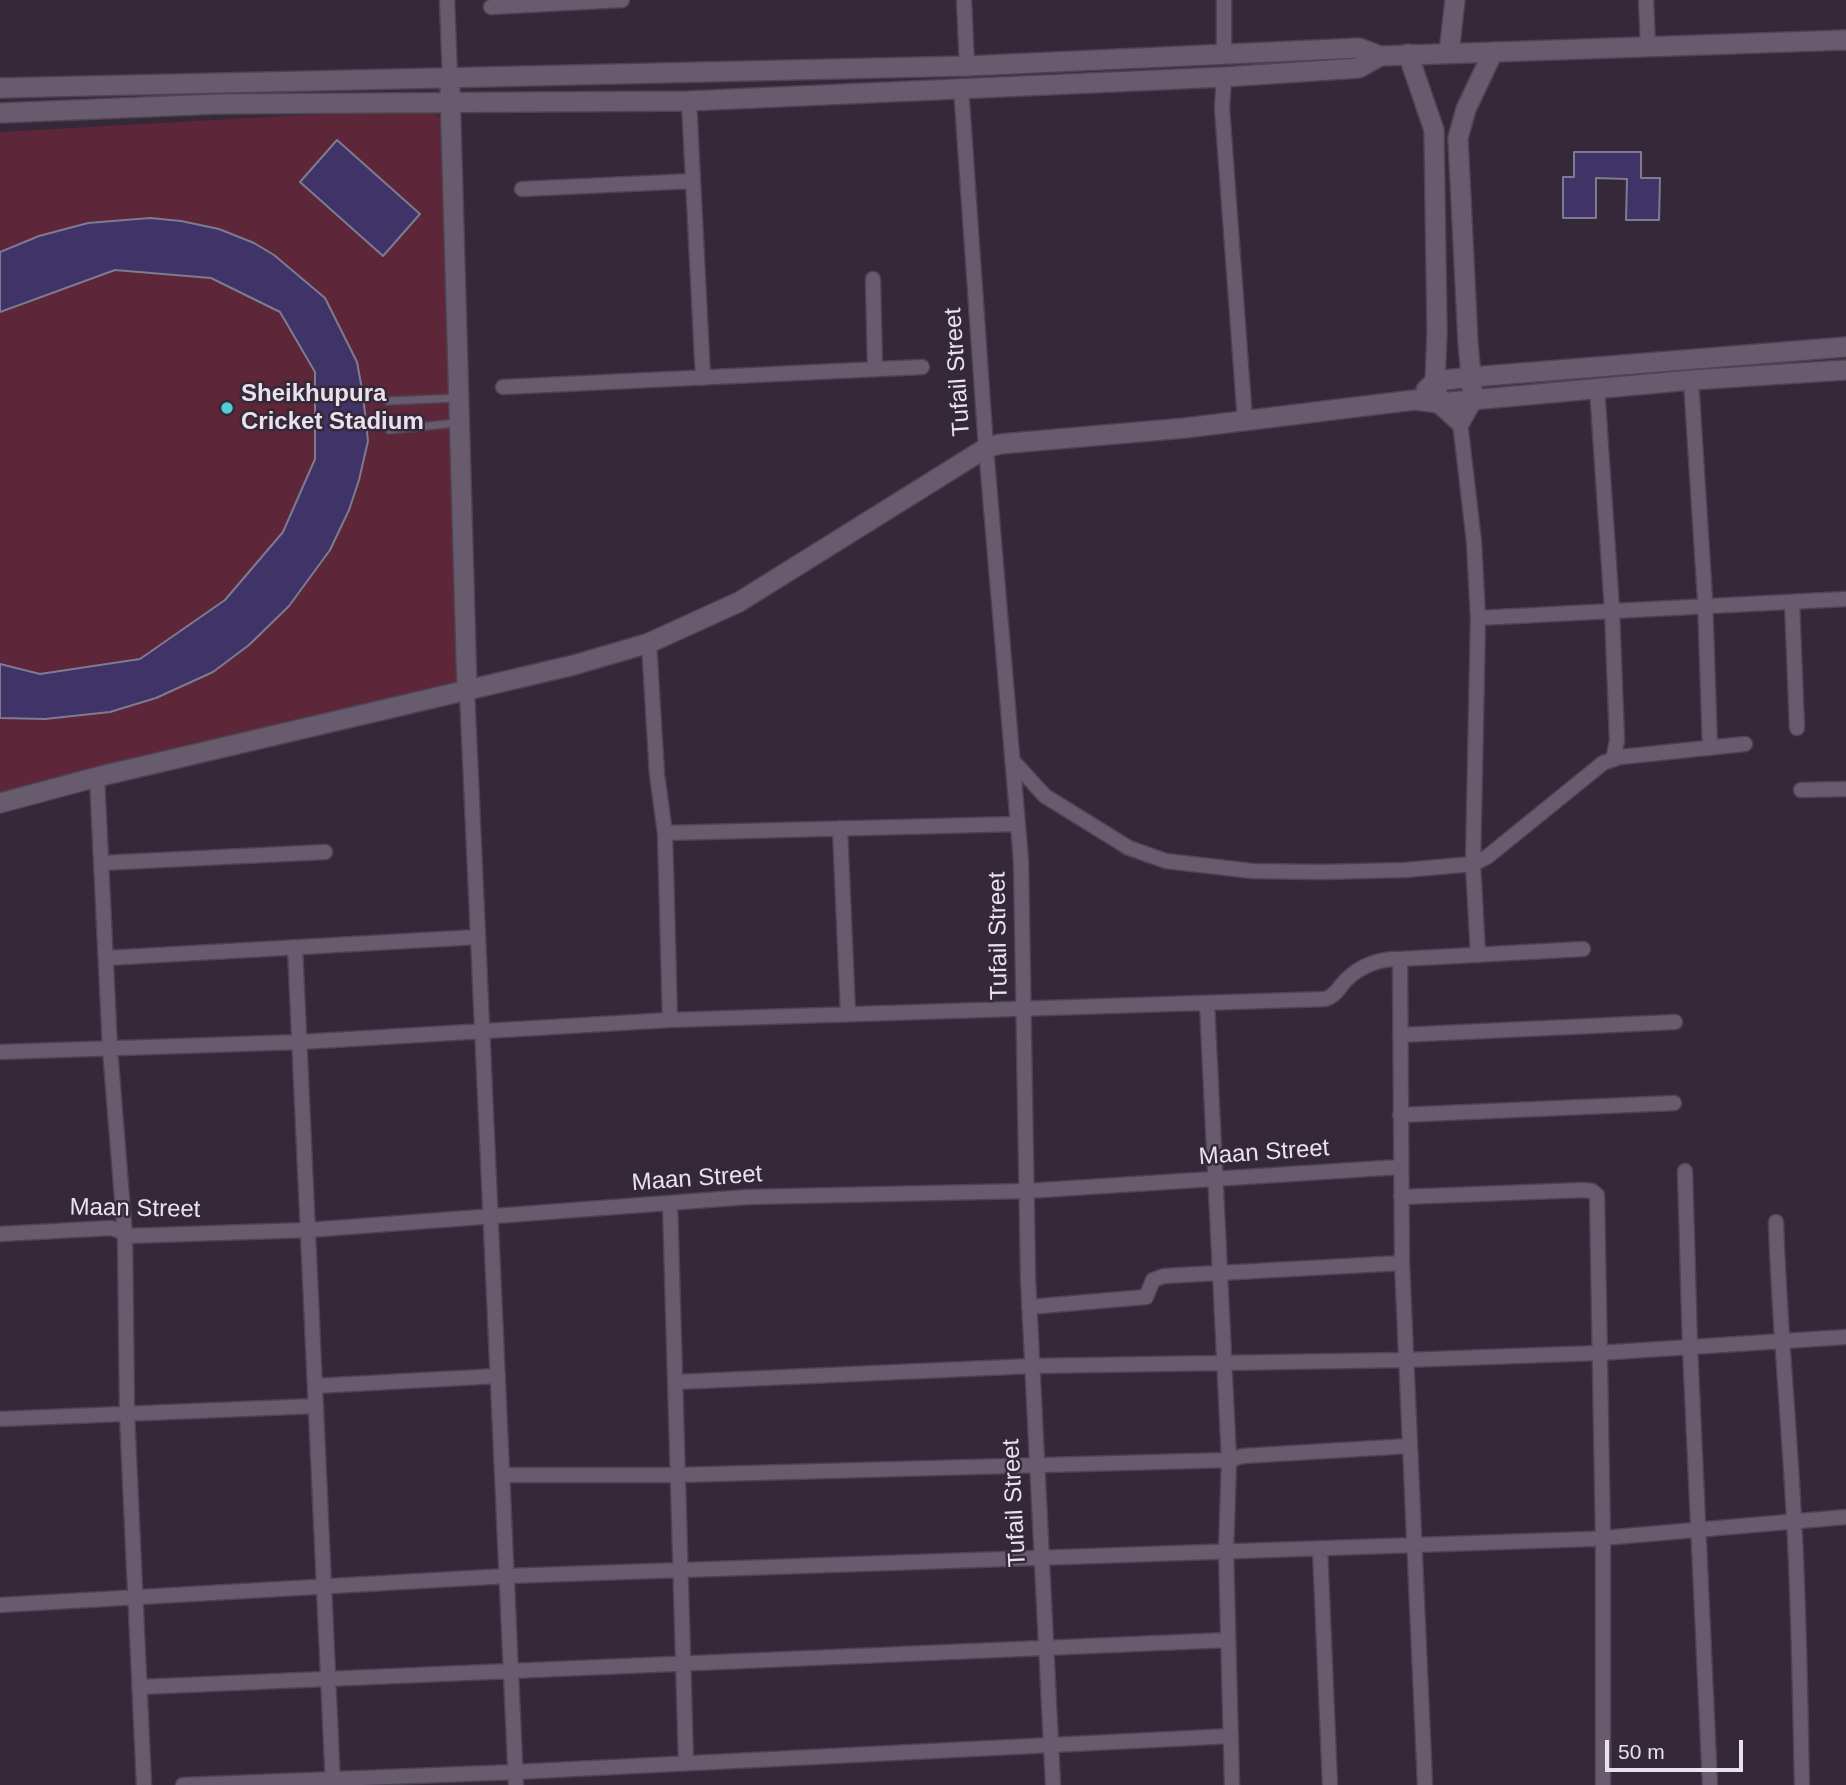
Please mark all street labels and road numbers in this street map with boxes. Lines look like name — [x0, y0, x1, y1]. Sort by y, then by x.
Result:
street label: Tufail Street — [939, 307, 977, 437]
street label: Tufail Street — [983, 872, 1015, 1000]
street label: Maan Street — [1198, 1134, 1330, 1172]
street label: Maan Street — [631, 1160, 763, 1198]
street label: Maan Street — [69, 1193, 201, 1225]
street label: Tufail Street — [997, 1438, 1033, 1568]

